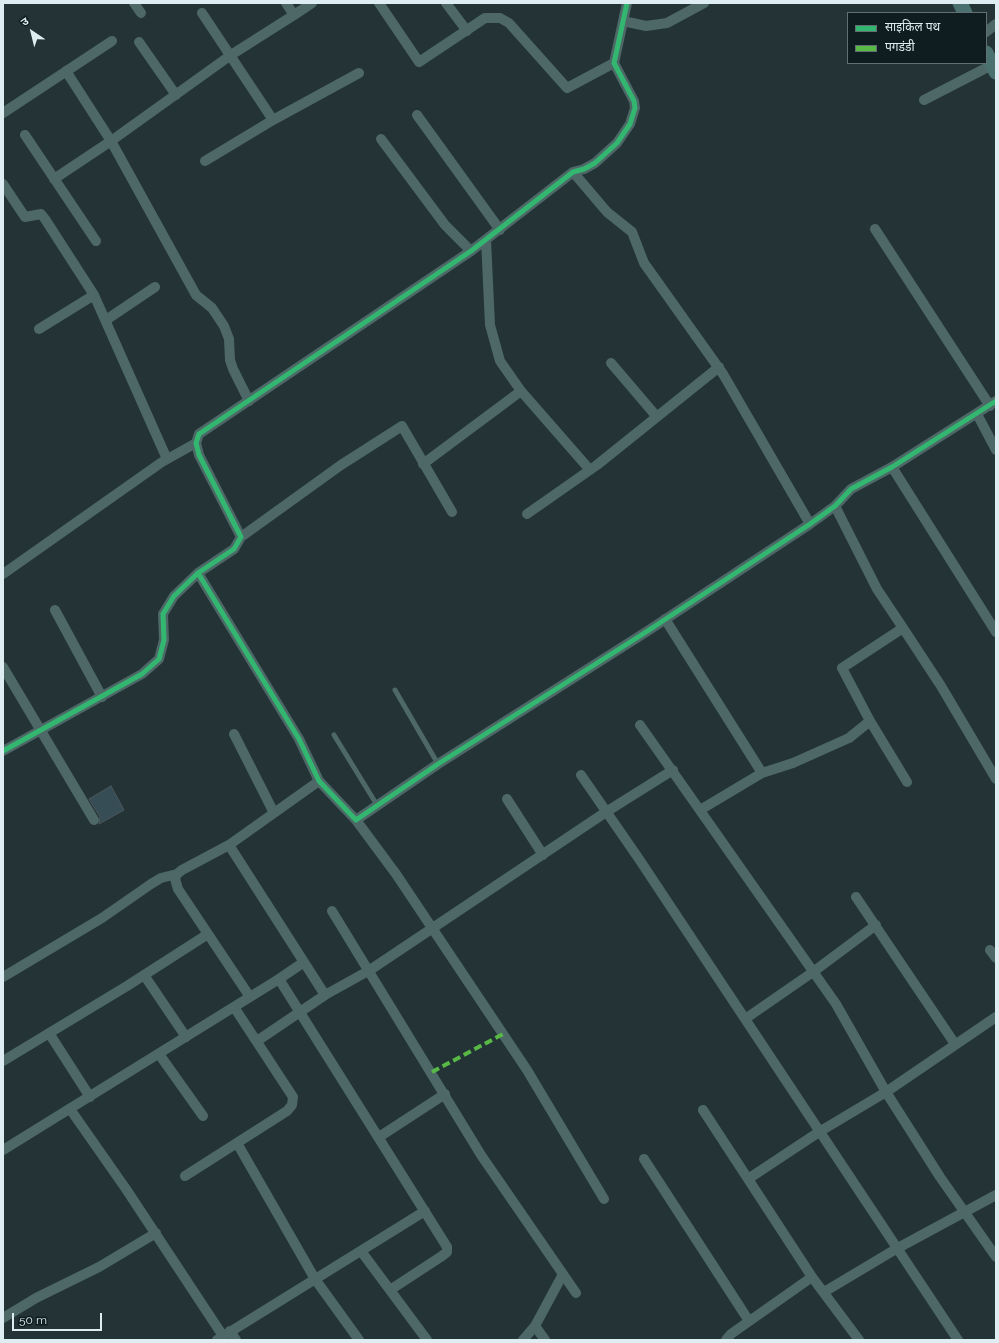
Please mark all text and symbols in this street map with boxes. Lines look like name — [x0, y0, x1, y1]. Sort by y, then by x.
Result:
north arrow — [12, 12, 52, 52]
legend — [847, 12, 987, 64]
text: उ — [18, 15, 31, 29]
text: साइकिल पथ — [885, 20, 940, 34]
text: पगडंडी — [885, 40, 915, 54]
scale bar — [14, 1305, 104, 1331]
text: 50 m — [19, 1313, 47, 1327]

